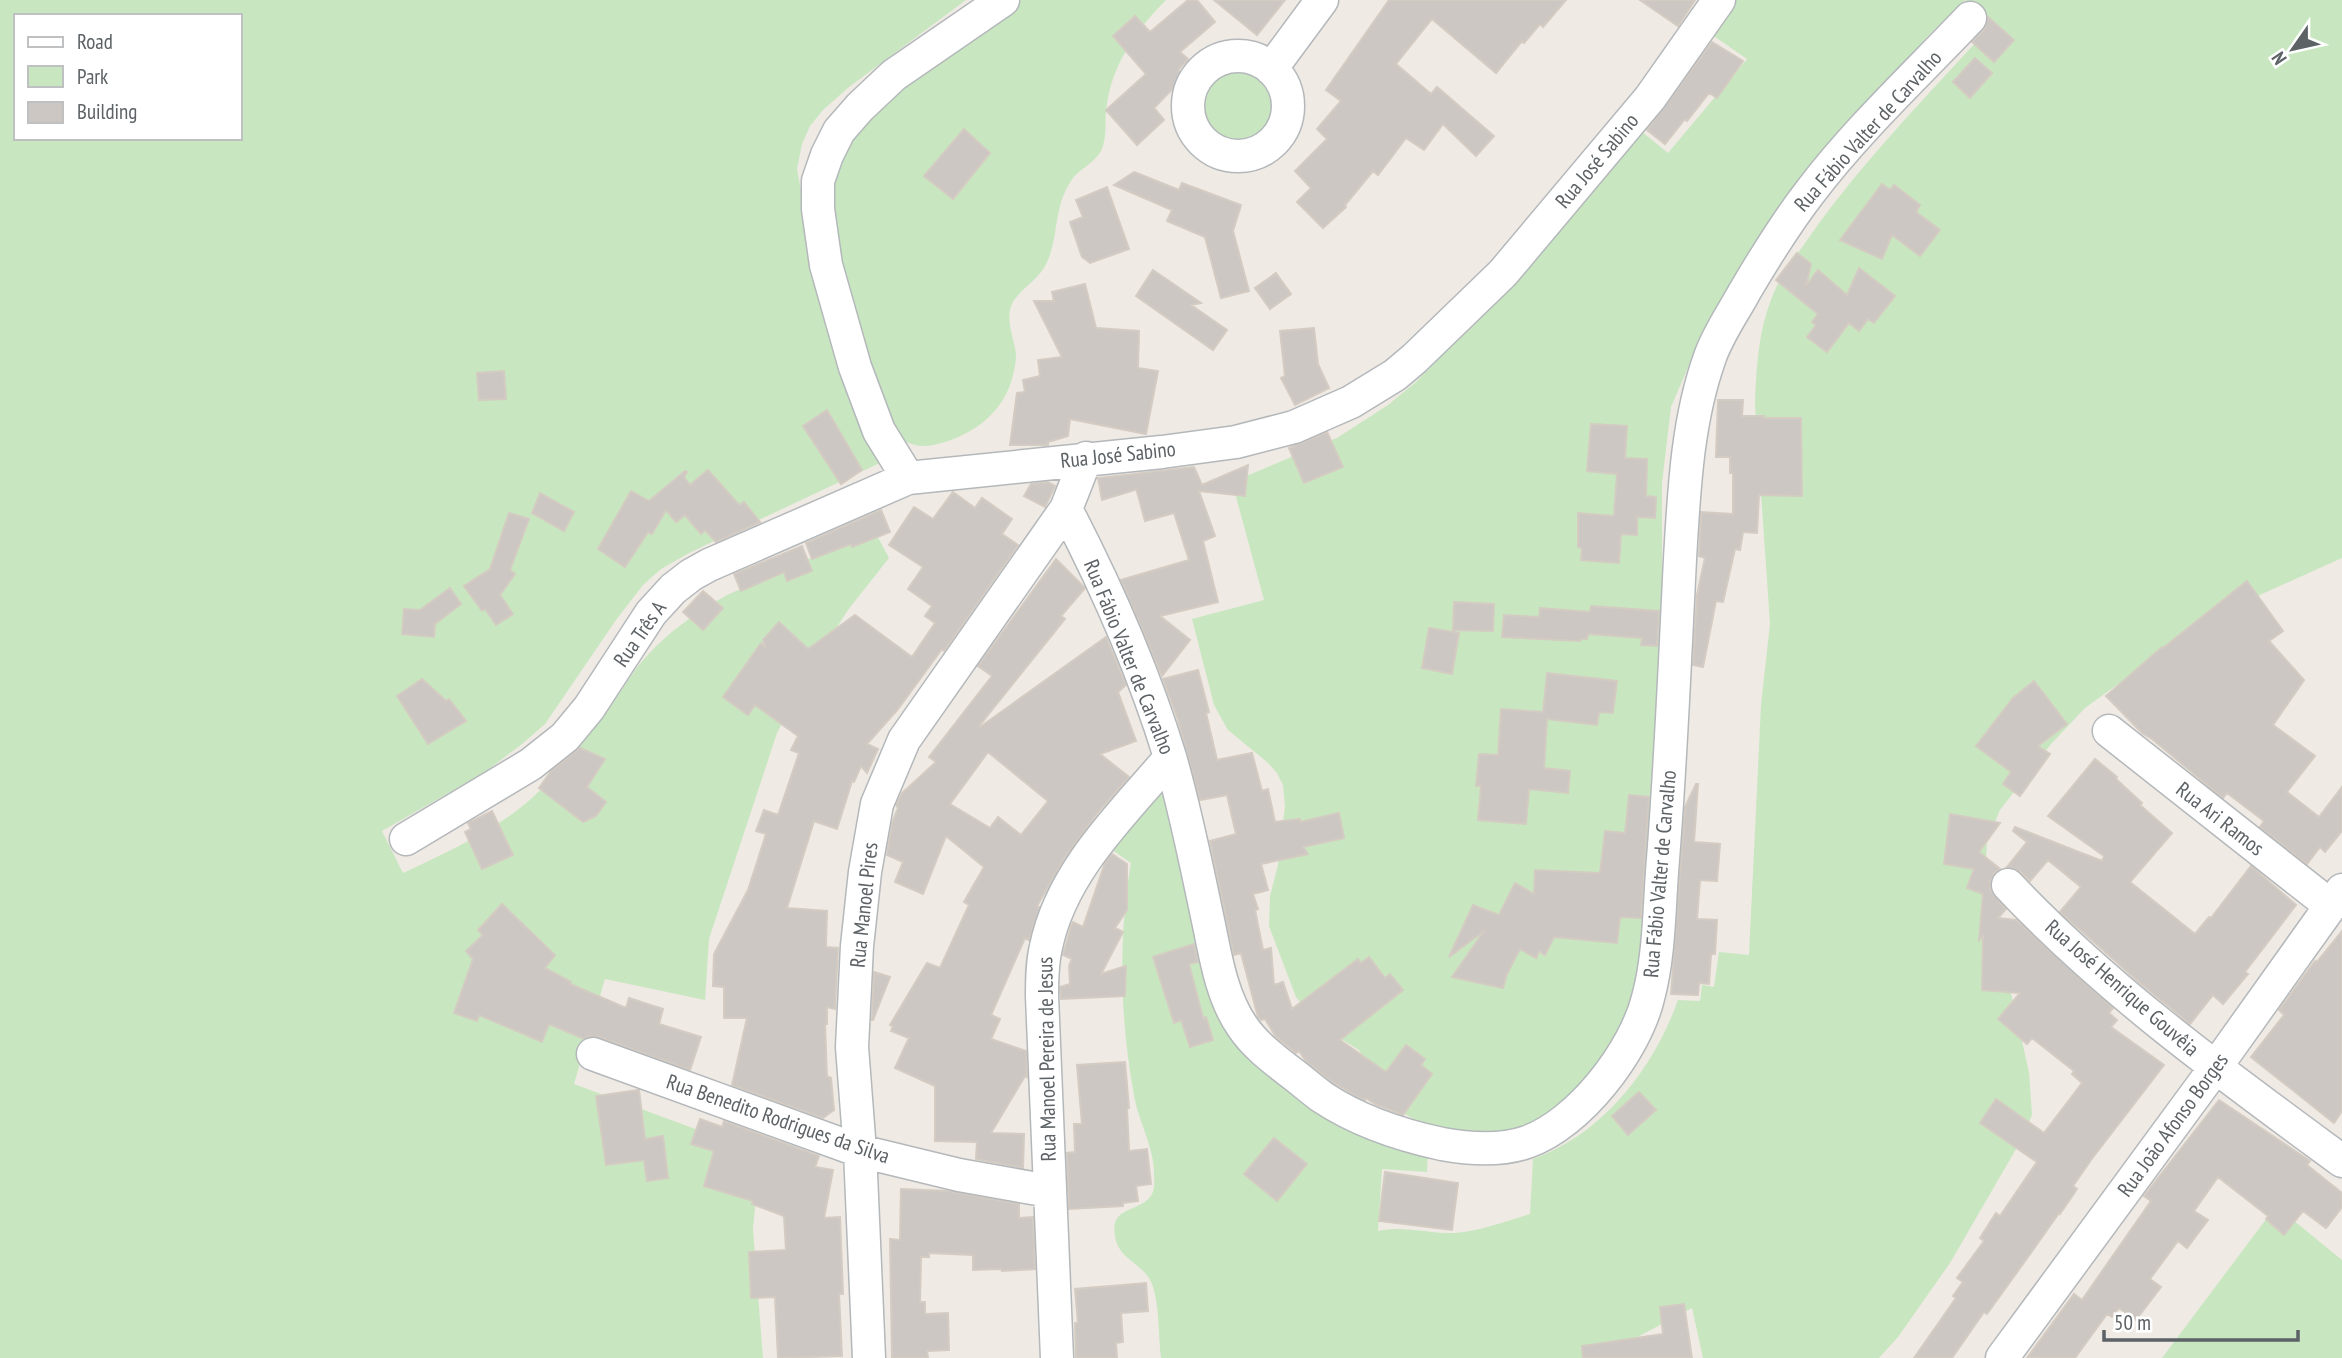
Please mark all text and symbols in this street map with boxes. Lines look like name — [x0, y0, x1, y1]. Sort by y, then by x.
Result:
legend — [14, 14, 242, 140]
north arrow — [2258, 14, 2328, 84]
text: Road — [77, 28, 113, 55]
street label: Rua Fábio Valter de Carvalho — [1788, 44, 1947, 217]
text: N — [2266, 48, 2292, 69]
text: Park — [77, 63, 108, 90]
text: Building — [77, 98, 137, 125]
street label: Rua José Sabino — [1549, 108, 1644, 214]
street label: Rua José Sabino — [1059, 435, 1177, 474]
street label: Rua Fábio Valter de Carvalho — [1078, 555, 1181, 758]
street label: Rua Três A — [607, 595, 672, 672]
street label: Rua Fábio Valter de Carvalho — [1637, 769, 1682, 979]
street label: Rua Ari Ramos — [2171, 776, 2270, 861]
street label: Rua Manoel Pires — [844, 841, 883, 969]
street label: Rua José Henrique Gouvêia — [2040, 913, 2205, 1062]
street label: Rua Manoel Pereira de Jesus — [1031, 957, 1062, 1161]
street label: Rua João Afonso Borges — [2111, 1048, 2234, 1202]
street label: Rua Benedito Rodrigues da Silva — [663, 1068, 893, 1169]
scale bar — [2104, 1298, 2298, 1342]
text: 50 m — [2114, 1309, 2151, 1336]

